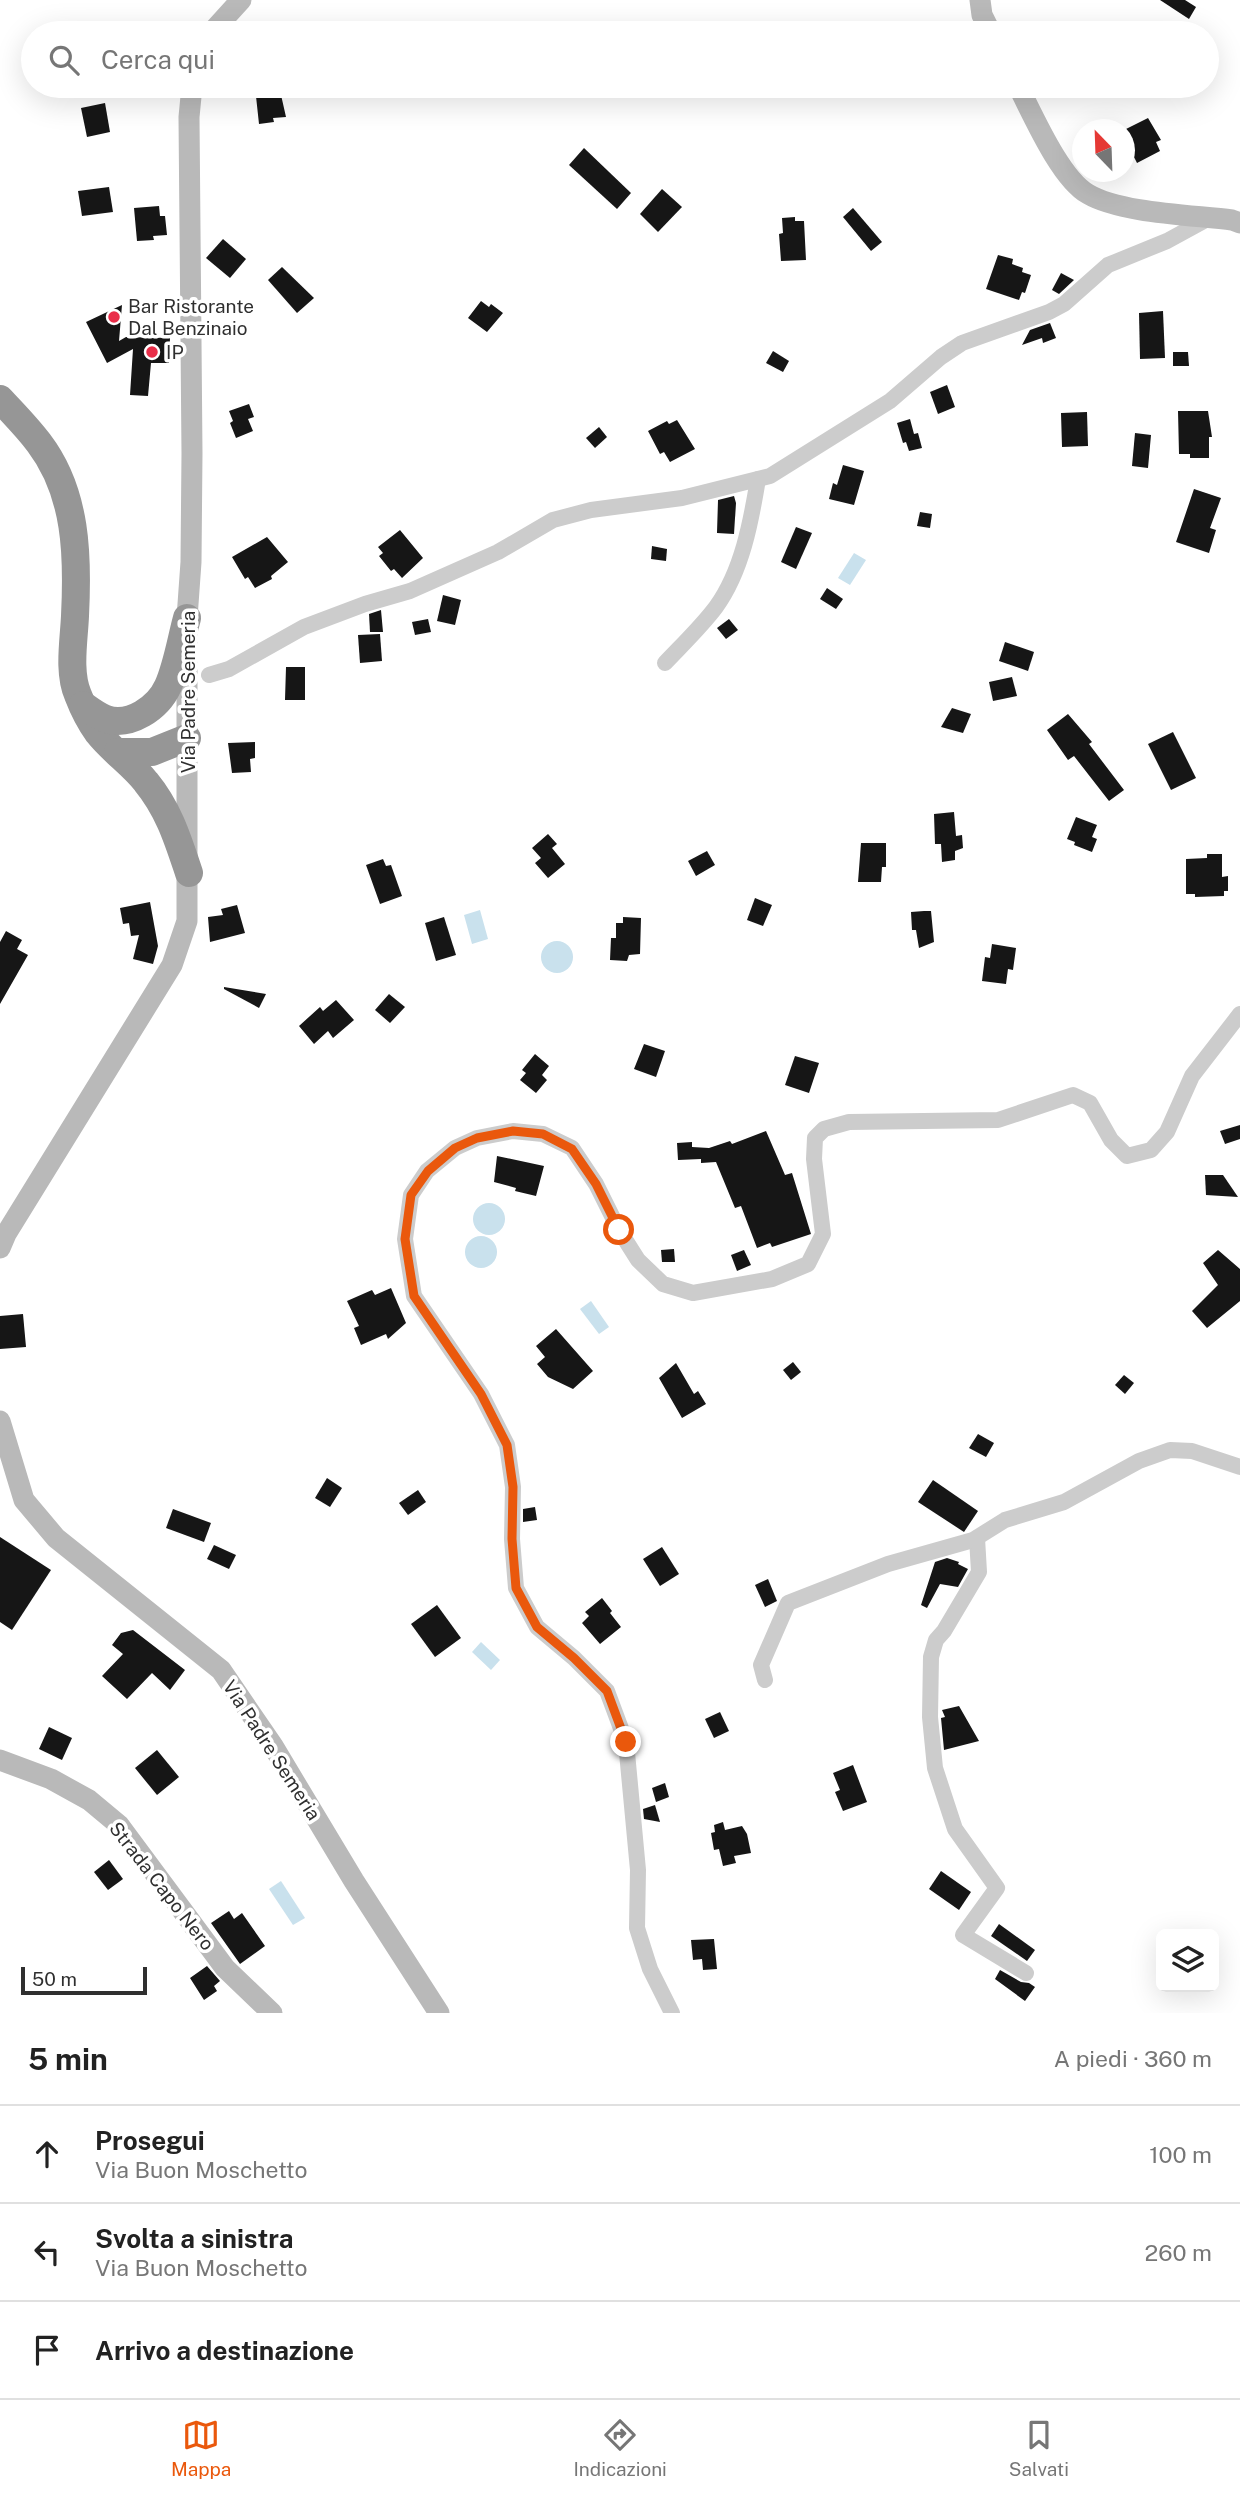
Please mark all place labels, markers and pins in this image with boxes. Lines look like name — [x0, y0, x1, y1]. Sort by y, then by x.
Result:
place label: Bar Ristorante Dal Benzinaio — [128, 295, 254, 339]
marker: Bar Ristorante Dal Benzinaio — [106, 309, 122, 325]
place label: IP — [166, 341, 183, 363]
marker: IP — [144, 344, 160, 360]

